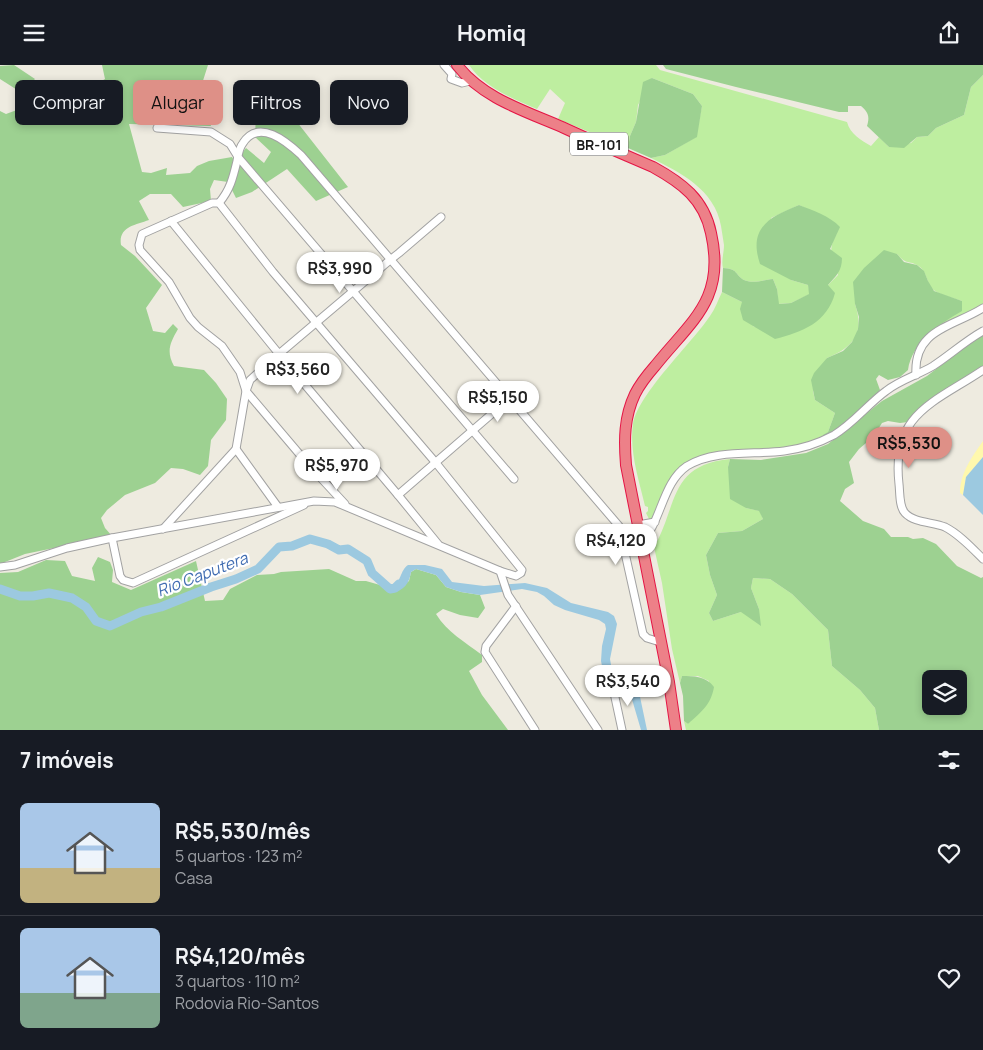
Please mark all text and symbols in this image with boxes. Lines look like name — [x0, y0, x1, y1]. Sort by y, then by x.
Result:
text: Homiq — [457, 18, 526, 48]
icon: menu — [20, 19, 48, 47]
icon: share — [935, 19, 963, 47]
chip: Comprar — [15, 80, 123, 125]
chip: Alugar — [133, 80, 223, 125]
chip: Filtros — [233, 80, 320, 125]
chip: Novo — [330, 80, 408, 125]
road number: BR-101 — [570, 133, 628, 155]
pin: R$3,990 — [294, 251, 386, 294]
text: R$3,990 — [307, 257, 373, 279]
pin: R$3,560 — [252, 353, 344, 395]
text: R$3,560 — [266, 358, 330, 380]
pin: R$5,150 — [452, 381, 544, 423]
text: R$5,150 — [468, 386, 528, 408]
pin: R$5,530 — [863, 427, 955, 469]
text: R$5,530 — [877, 432, 941, 454]
pin: R$5,970 — [291, 449, 383, 491]
text: R$5,970 — [305, 454, 369, 476]
pin: R$4,120 — [570, 523, 662, 566]
text: R$4,120 — [586, 529, 646, 551]
water label: Rio Caputera — [153, 546, 252, 601]
pin: R$3,540 — [582, 665, 674, 707]
text: R$3,540 — [596, 670, 660, 692]
map controls — [922, 670, 967, 715]
button: layers — [922, 670, 967, 715]
text: 7 imóveis — [20, 746, 114, 774]
icon: filters — [935, 746, 963, 774]
text: R$5,530/mês — [175, 817, 310, 845]
icon: home — [60, 823, 120, 883]
icon: heart — [935, 839, 963, 867]
text: 5 quartos · 123 m² — [175, 845, 302, 867]
text: Casa — [175, 867, 213, 889]
text: R$4,120/mês — [175, 942, 305, 970]
icon: home — [60, 948, 120, 1008]
icon: heart — [935, 964, 963, 992]
text: 3 quartos · 110 m² — [175, 970, 300, 992]
text: Rodovia Rio-Santos — [175, 992, 319, 1014]

